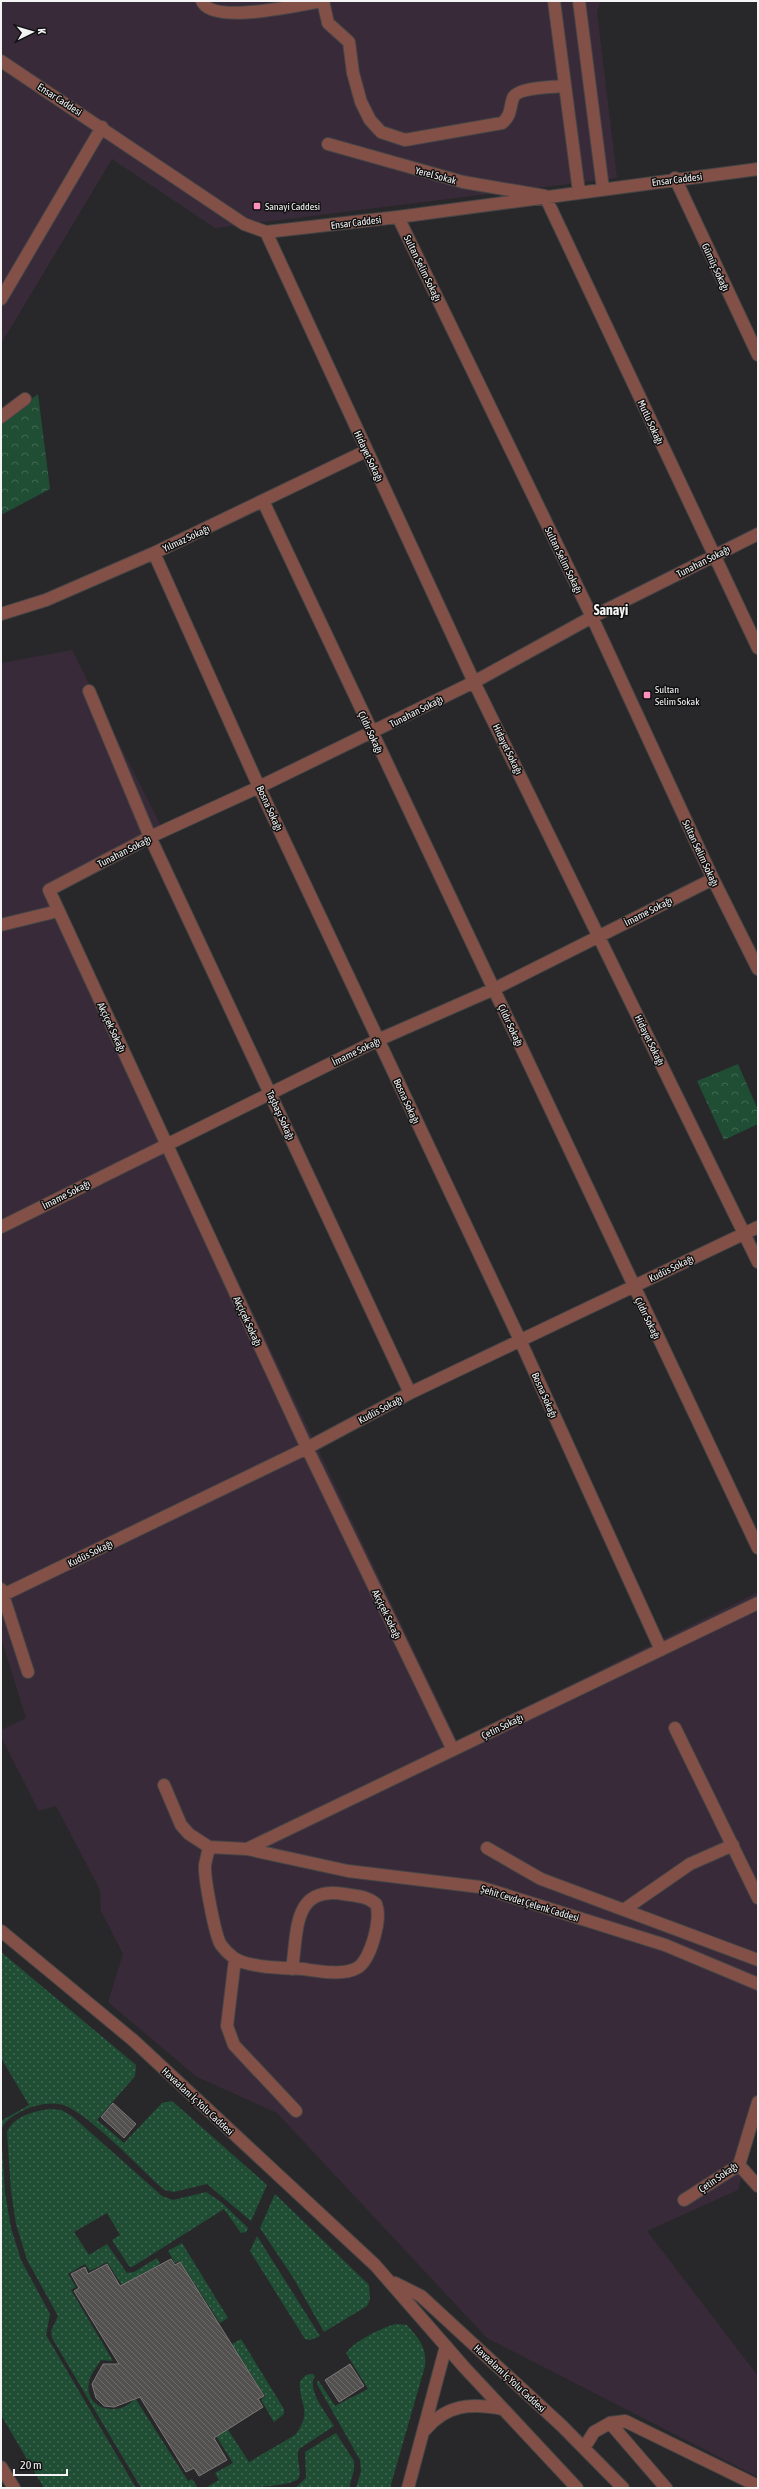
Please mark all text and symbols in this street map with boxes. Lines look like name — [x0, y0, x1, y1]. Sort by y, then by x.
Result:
north arrow — [12, 12, 52, 52]
text: K — [36, 28, 48, 35]
street label: Ensar Caddesi — [36, 81, 84, 118]
street label: Yerel Sokak — [414, 165, 458, 186]
street label: Ensar Caddesi — [651, 171, 703, 188]
marker: Sanayi Caddesi — [252, 201, 262, 211]
place label: Sanayi Caddesi — [265, 201, 320, 212]
street label: Ensar Caddesi — [330, 214, 382, 231]
street label: Sultan Selim Sokağı — [402, 233, 443, 303]
street label: Gümüş Sokağı — [700, 241, 731, 293]
street label: Mutlu Sokağı — [635, 398, 666, 446]
street label: Hidayet Sokağı — [352, 429, 385, 483]
street label: Yılmaz Sokağı — [161, 523, 211, 554]
street label: Sultan Selim Sokağı — [543, 525, 584, 595]
street label: Tunahan Sokağı — [675, 543, 732, 580]
district label: Sanayi — [594, 602, 628, 618]
place label: Sultan Selim Sokak — [655, 684, 700, 707]
marker: Sultan Selim Sokak — [642, 690, 652, 700]
street label: Tunahan Sokağı — [388, 693, 445, 730]
street label: Çıldır Sokağı — [356, 709, 385, 755]
street label: Hidayet Sokağı — [491, 722, 525, 776]
street label: Bosna Sokağı — [254, 784, 285, 832]
street label: Sultan Selim Sokağı — [680, 818, 721, 888]
street label: Tunahan Sokağı — [96, 833, 153, 870]
street label: İmame Sokağı — [623, 895, 674, 928]
street label: Akçiçek Sokağı — [95, 1001, 128, 1054]
street label: Çıldır Sokağı — [496, 1002, 525, 1048]
street label: Hidayet Sokağı — [633, 1013, 667, 1067]
street label: İmame Sokağı — [330, 1035, 382, 1068]
street label: Bosna Sokağı — [391, 1077, 422, 1125]
street label: Taşbaşı Sokağı — [264, 1089, 297, 1142]
street label: İmame Sokağı — [41, 1178, 92, 1211]
street label: Kudüs Sokağı — [647, 1253, 695, 1284]
street label: Akçiçek Sokağı — [231, 1295, 264, 1348]
street label: Çıldır Sokağı — [633, 1295, 662, 1341]
street label: Bosna Sokağı — [530, 1371, 559, 1420]
street label: Kudüs Sokağı — [356, 1393, 404, 1426]
street label: Kudüs Sokağı — [66, 1538, 114, 1569]
street label: Akçiçek Sokağı — [370, 1588, 403, 1641]
street label: Çetin Sokağı — [480, 1712, 525, 1741]
street label: Şehit Cevdet Çelenk Caddesi — [479, 1883, 580, 1924]
street label: Havaalanı İç Yolu Caddesi — [160, 2065, 236, 2137]
street label: Çetin Sokağı — [697, 2160, 740, 2195]
street label: Havaalanı İç Yolu Caddesi — [472, 2342, 548, 2414]
scale bar — [14, 2451, 67, 2477]
text: 20 m — [20, 2458, 42, 2472]

